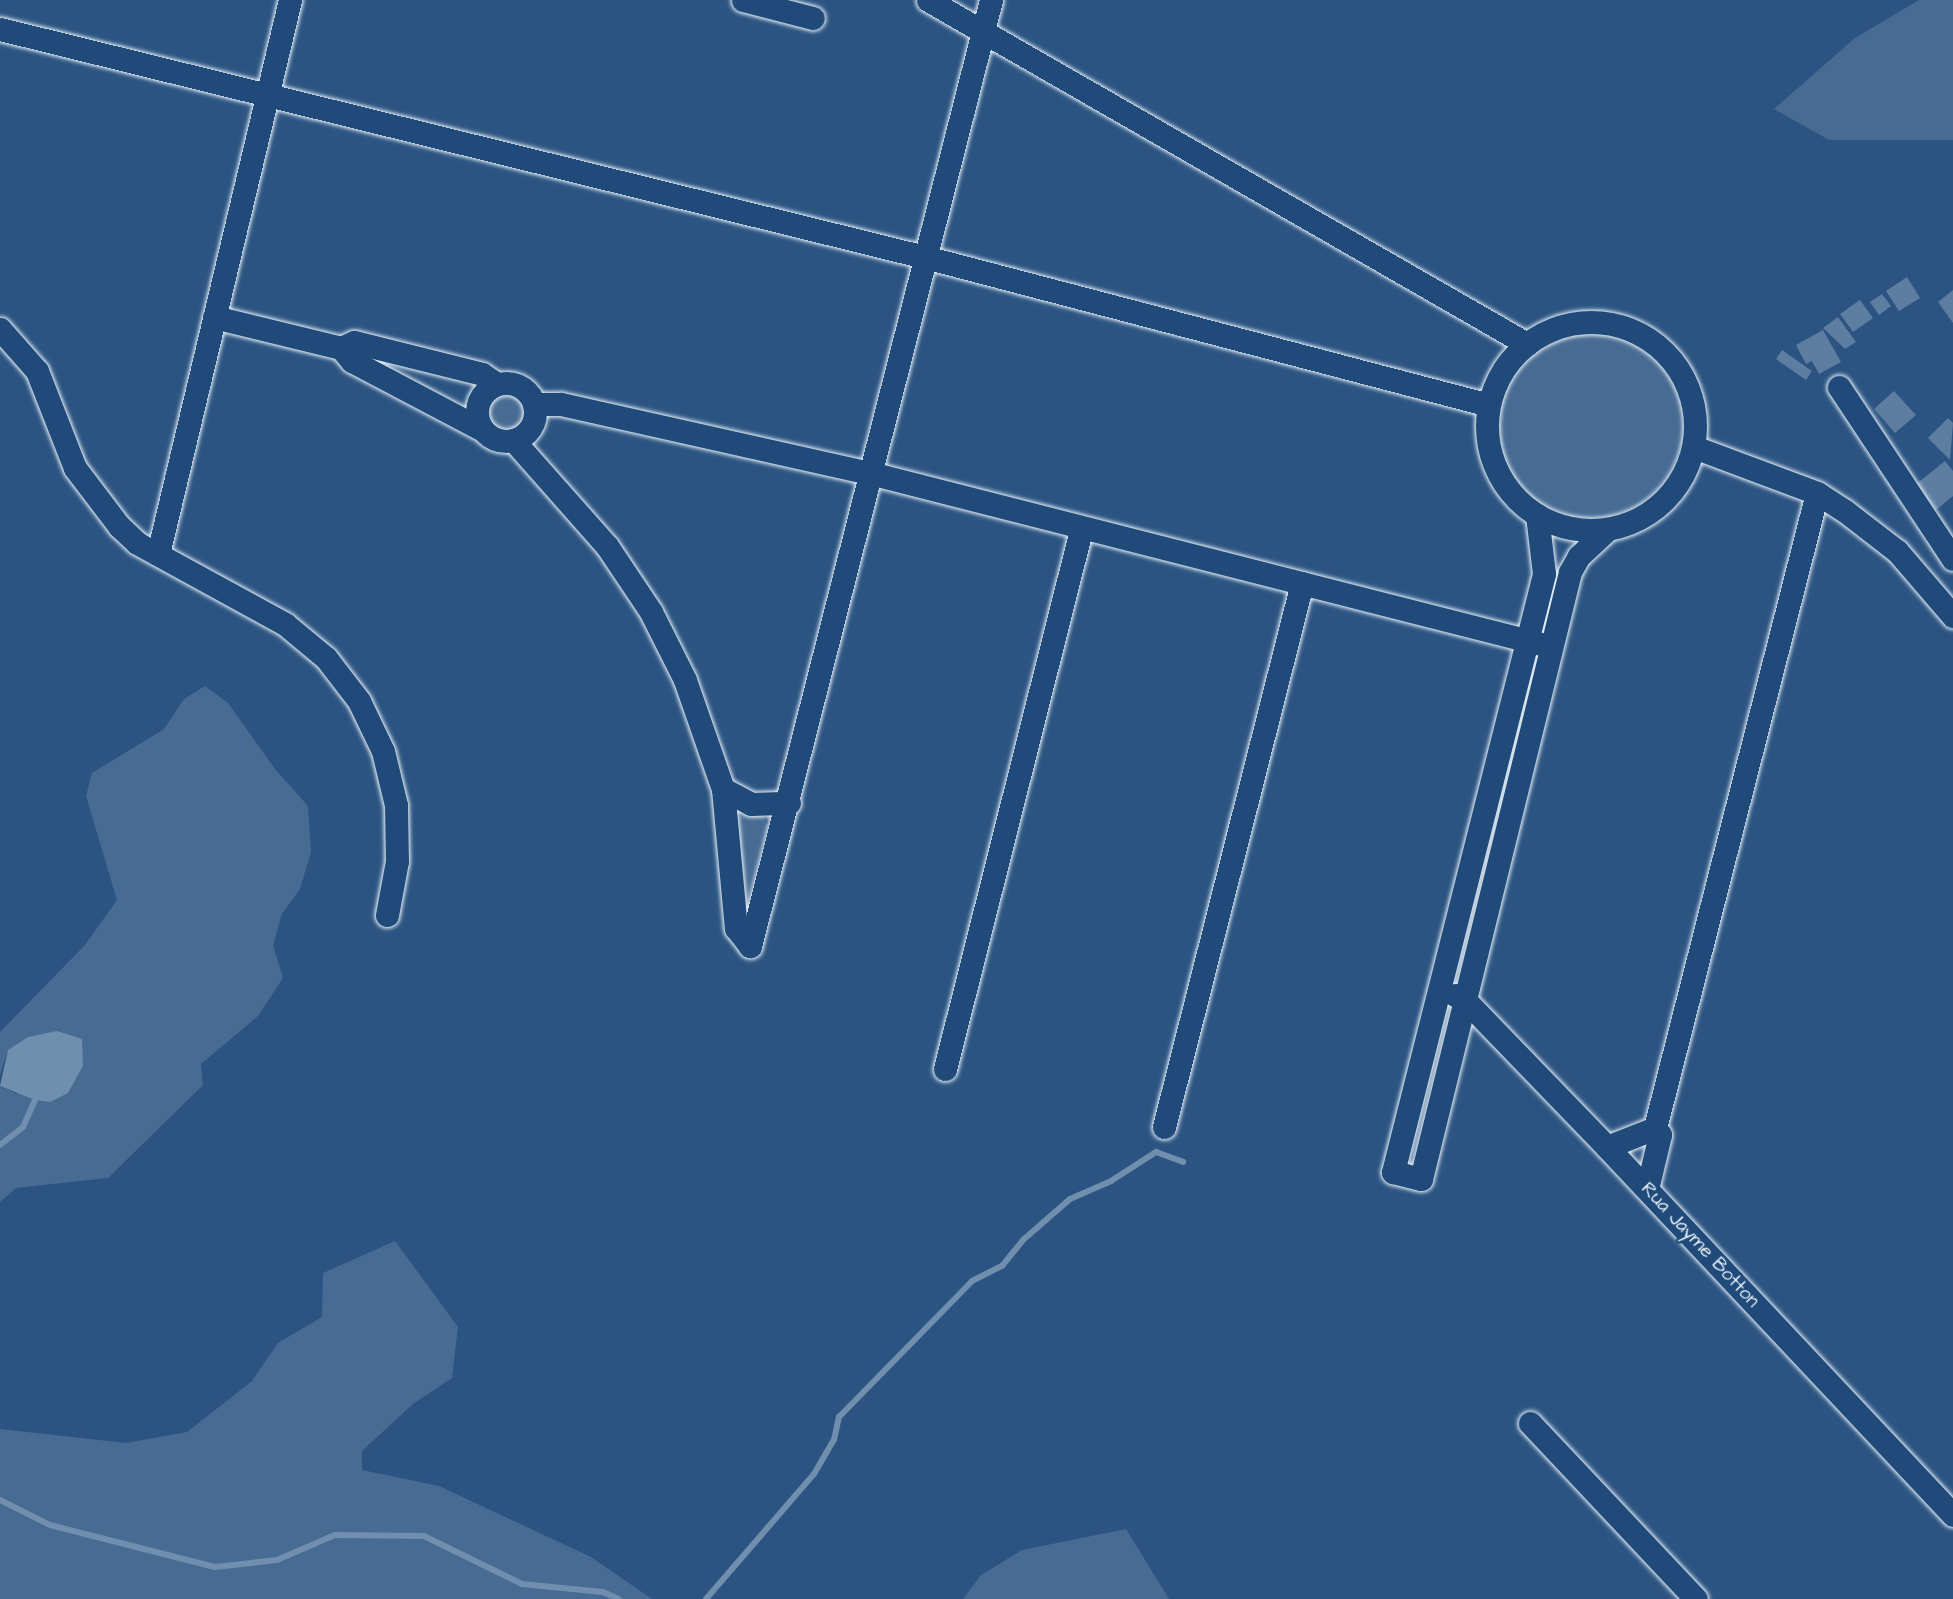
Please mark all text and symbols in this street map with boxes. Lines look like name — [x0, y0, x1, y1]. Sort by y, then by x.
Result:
street label: Rua Jayme Botton — [1636, 1178, 1764, 1312]

